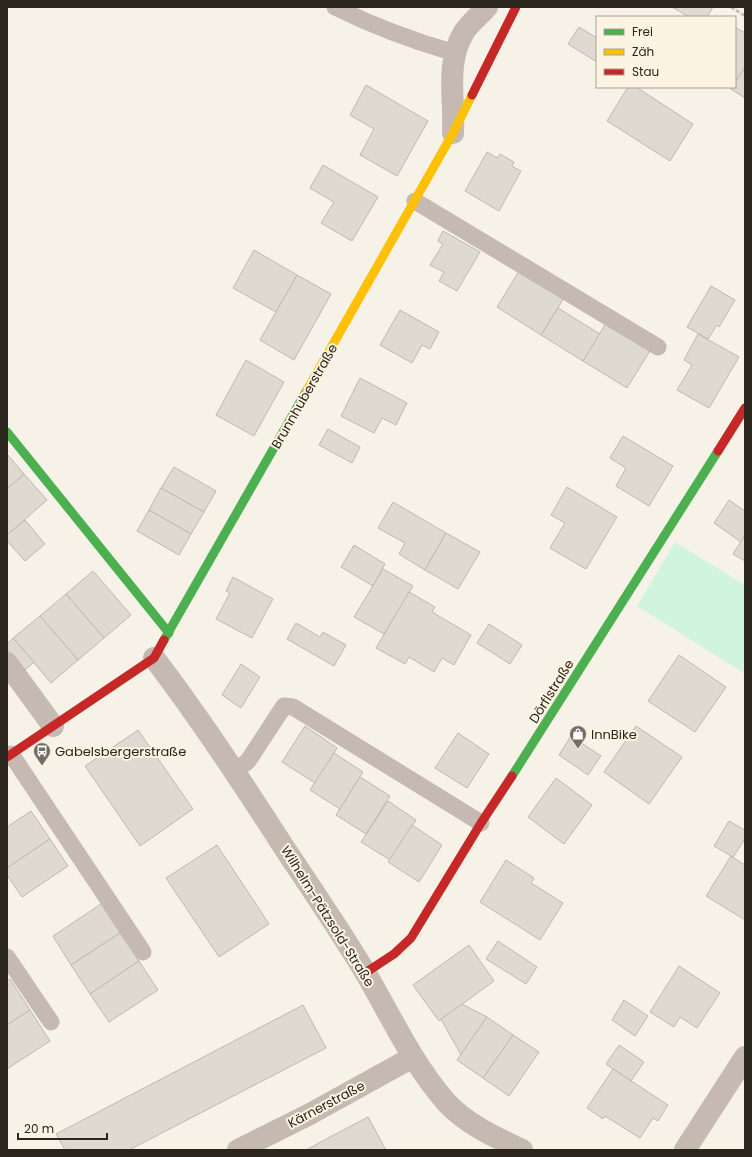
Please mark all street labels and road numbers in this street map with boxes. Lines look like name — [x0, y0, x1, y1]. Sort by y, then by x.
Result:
street label: Brunnhuberstraße — [267, 340, 342, 452]
street label: Dörflstraße — [524, 656, 579, 727]
street label: Wilhelm-Pätzsold-Straße — [276, 842, 379, 991]
street label: Kärnerstraße — [284, 1076, 368, 1133]

